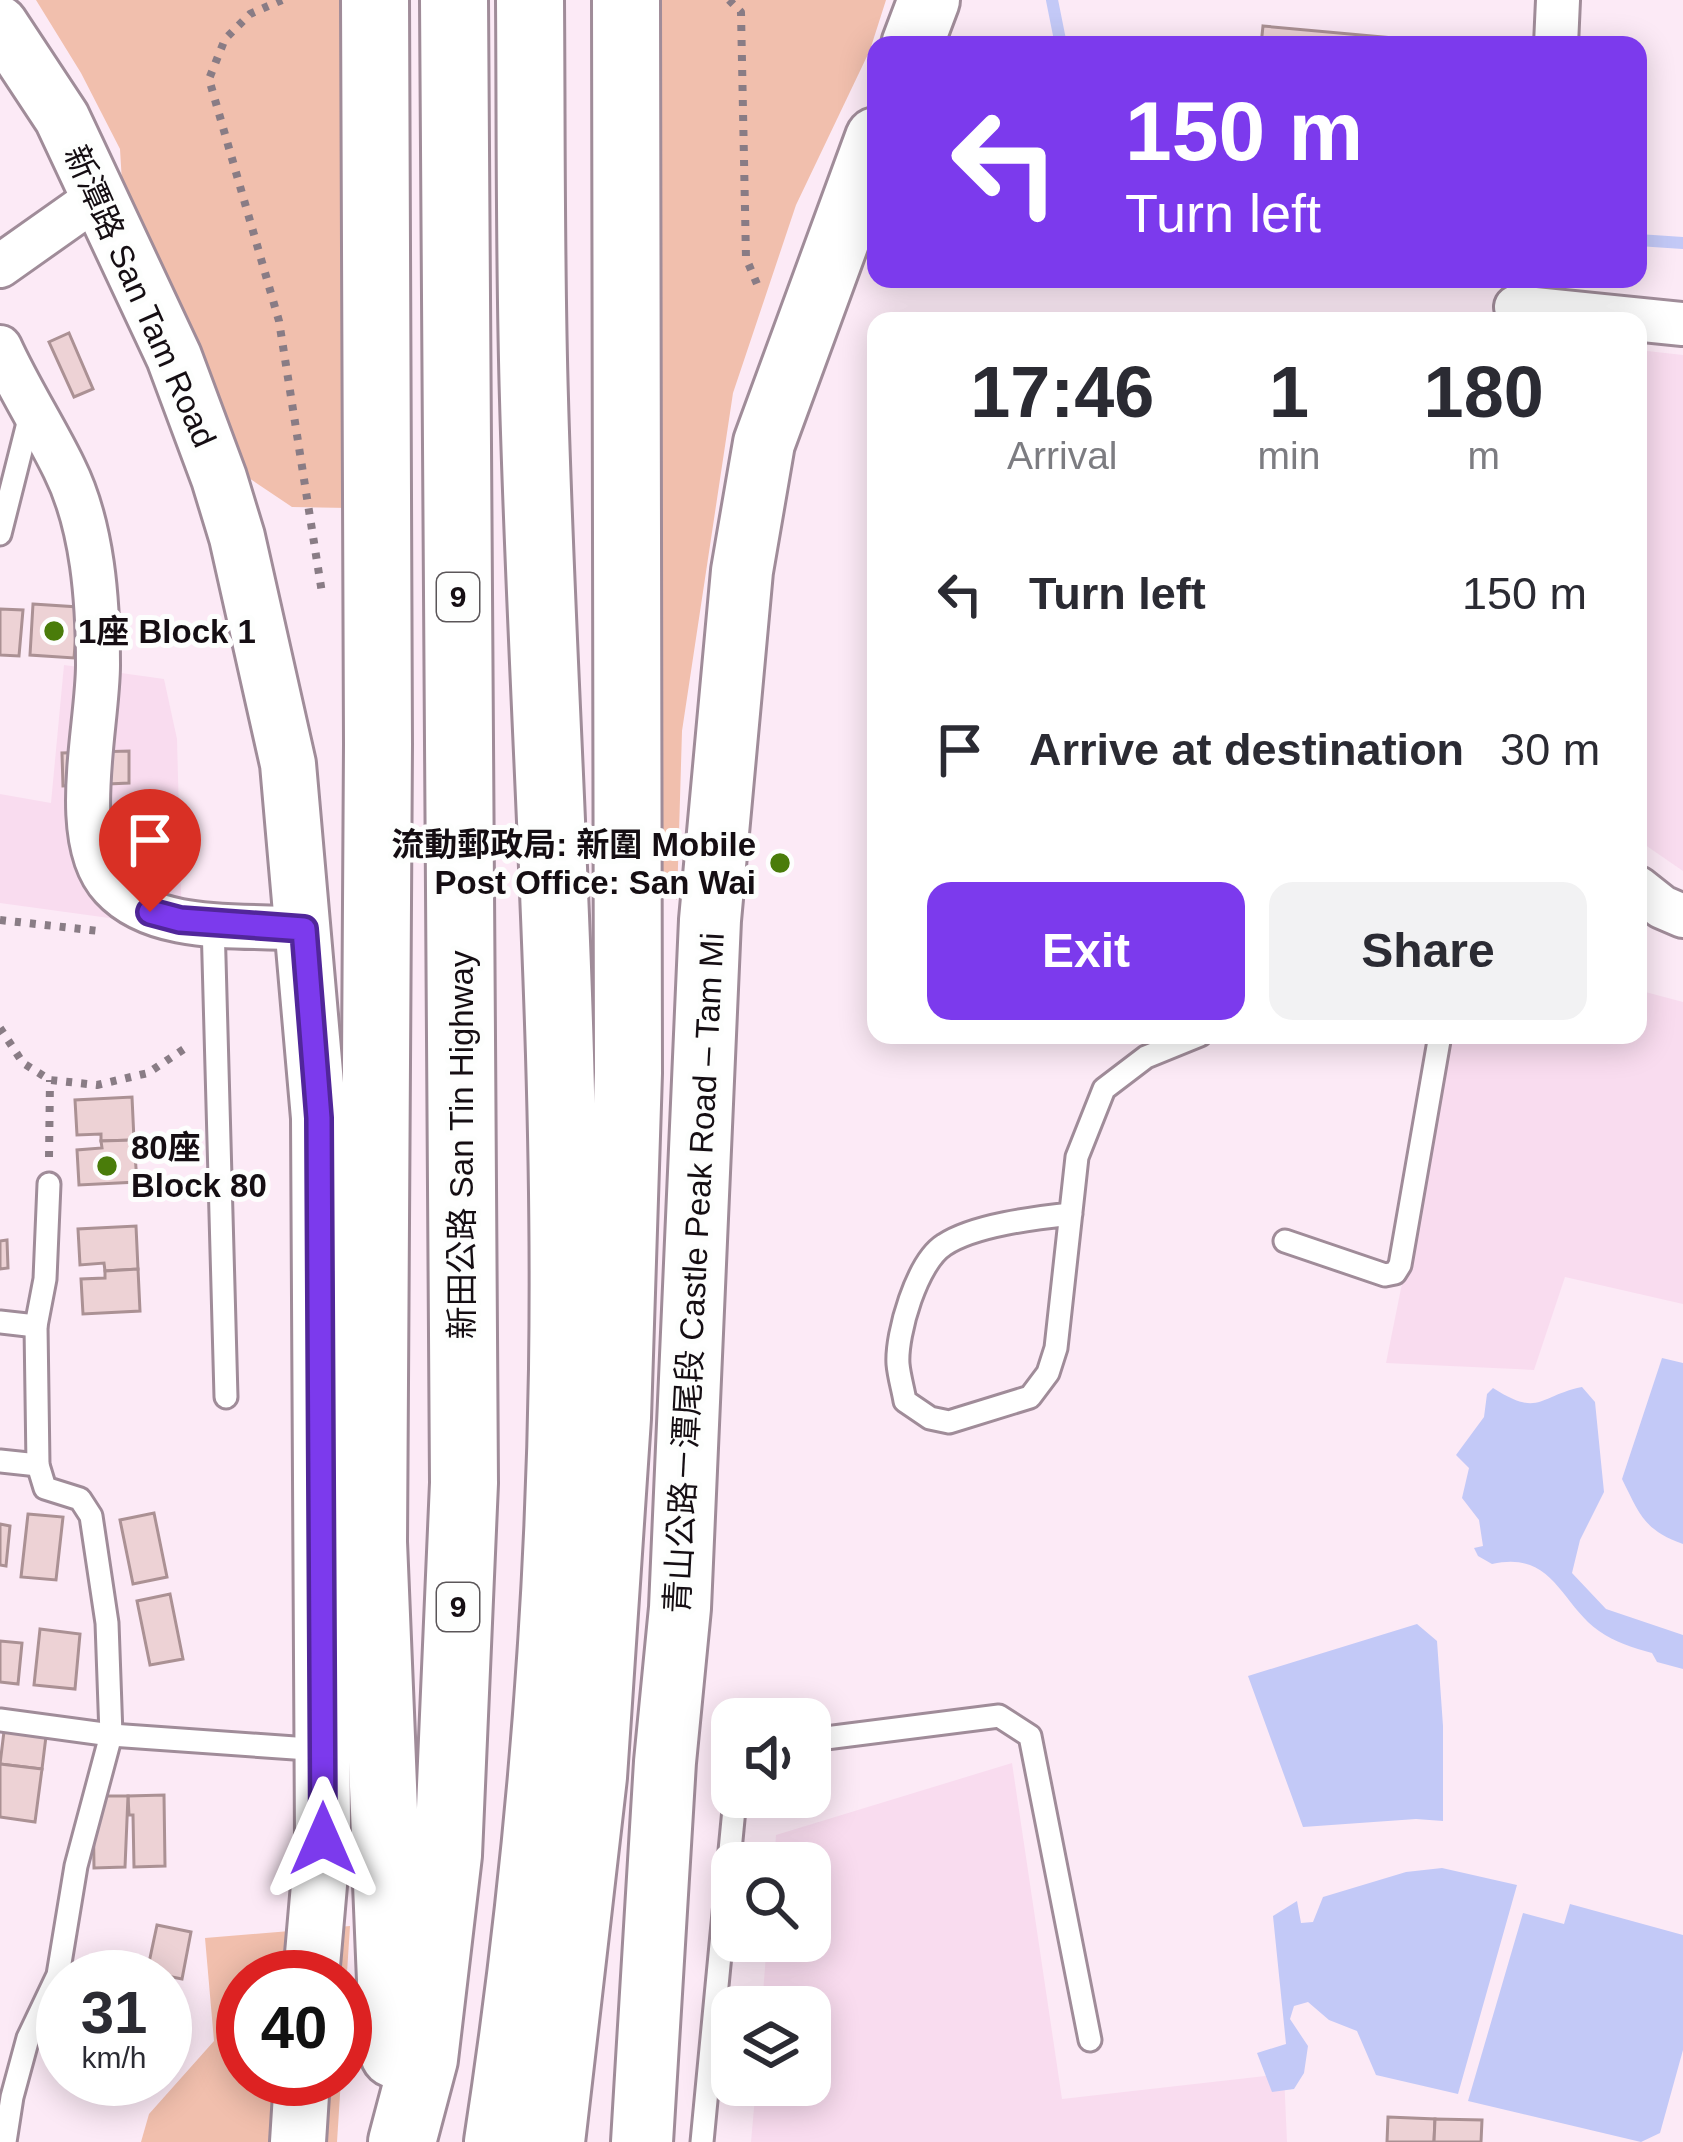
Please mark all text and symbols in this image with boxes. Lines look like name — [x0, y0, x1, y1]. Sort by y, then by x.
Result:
icon: left — [927, 84, 1083, 240]
text: 150 m — [1125, 84, 1363, 178]
street label: 新潭路 San Tam Road — [57, 140, 224, 453]
text: Turn left — [1125, 183, 1321, 243]
text: 17:46 — [970, 352, 1154, 432]
text: 1 — [1269, 352, 1309, 432]
text: 180 — [1424, 352, 1544, 432]
text: Arrival — [1007, 434, 1118, 477]
text: min — [1258, 434, 1320, 477]
text: m — [1467, 434, 1500, 477]
icon: left — [927, 561, 993, 627]
text: Turn left — [1029, 568, 1206, 619]
text: 150 m — [1462, 568, 1587, 619]
road number: 9 — [437, 573, 479, 621]
place label: 1座 Block 1 — [78, 613, 256, 650]
marker: 1座 Block 1 — [41, 618, 67, 644]
icon: arrive — [927, 717, 993, 783]
text: Arrive at destination — [1029, 724, 1464, 775]
text: 30 m — [1500, 724, 1600, 775]
pin — [99, 789, 201, 912]
icon: arrive — [117, 807, 183, 873]
place label: 流動郵政局: 新圍 Mobile Post Office: San Wai — [391, 826, 756, 901]
marker: 流動郵政局: 新圍 Mobile Post Office: San Wai — [767, 850, 793, 876]
button: Exit — [927, 882, 1245, 1020]
button: Share — [1269, 882, 1587, 1020]
street label: 青山公路－潭尾段 Castle Peak Road – Tam Mi — [658, 932, 731, 1614]
street label: 新田公路 San Tin Highway — [443, 950, 480, 1339]
place label: 80座 Block 80 — [131, 1129, 267, 1204]
marker: 80座 Block 80 — [94, 1153, 120, 1179]
road number: 9 — [437, 1583, 479, 1631]
map controls — [711, 1698, 831, 2106]
button: sound — [711, 1698, 831, 1818]
position arrow — [260, 1776, 386, 1902]
button: search — [711, 1842, 831, 1962]
speed limit sign: 40 — [216, 1950, 372, 2106]
text: 31 — [81, 1979, 147, 2046]
button: layers — [711, 1986, 831, 2106]
text: km/h — [81, 2041, 147, 2074]

